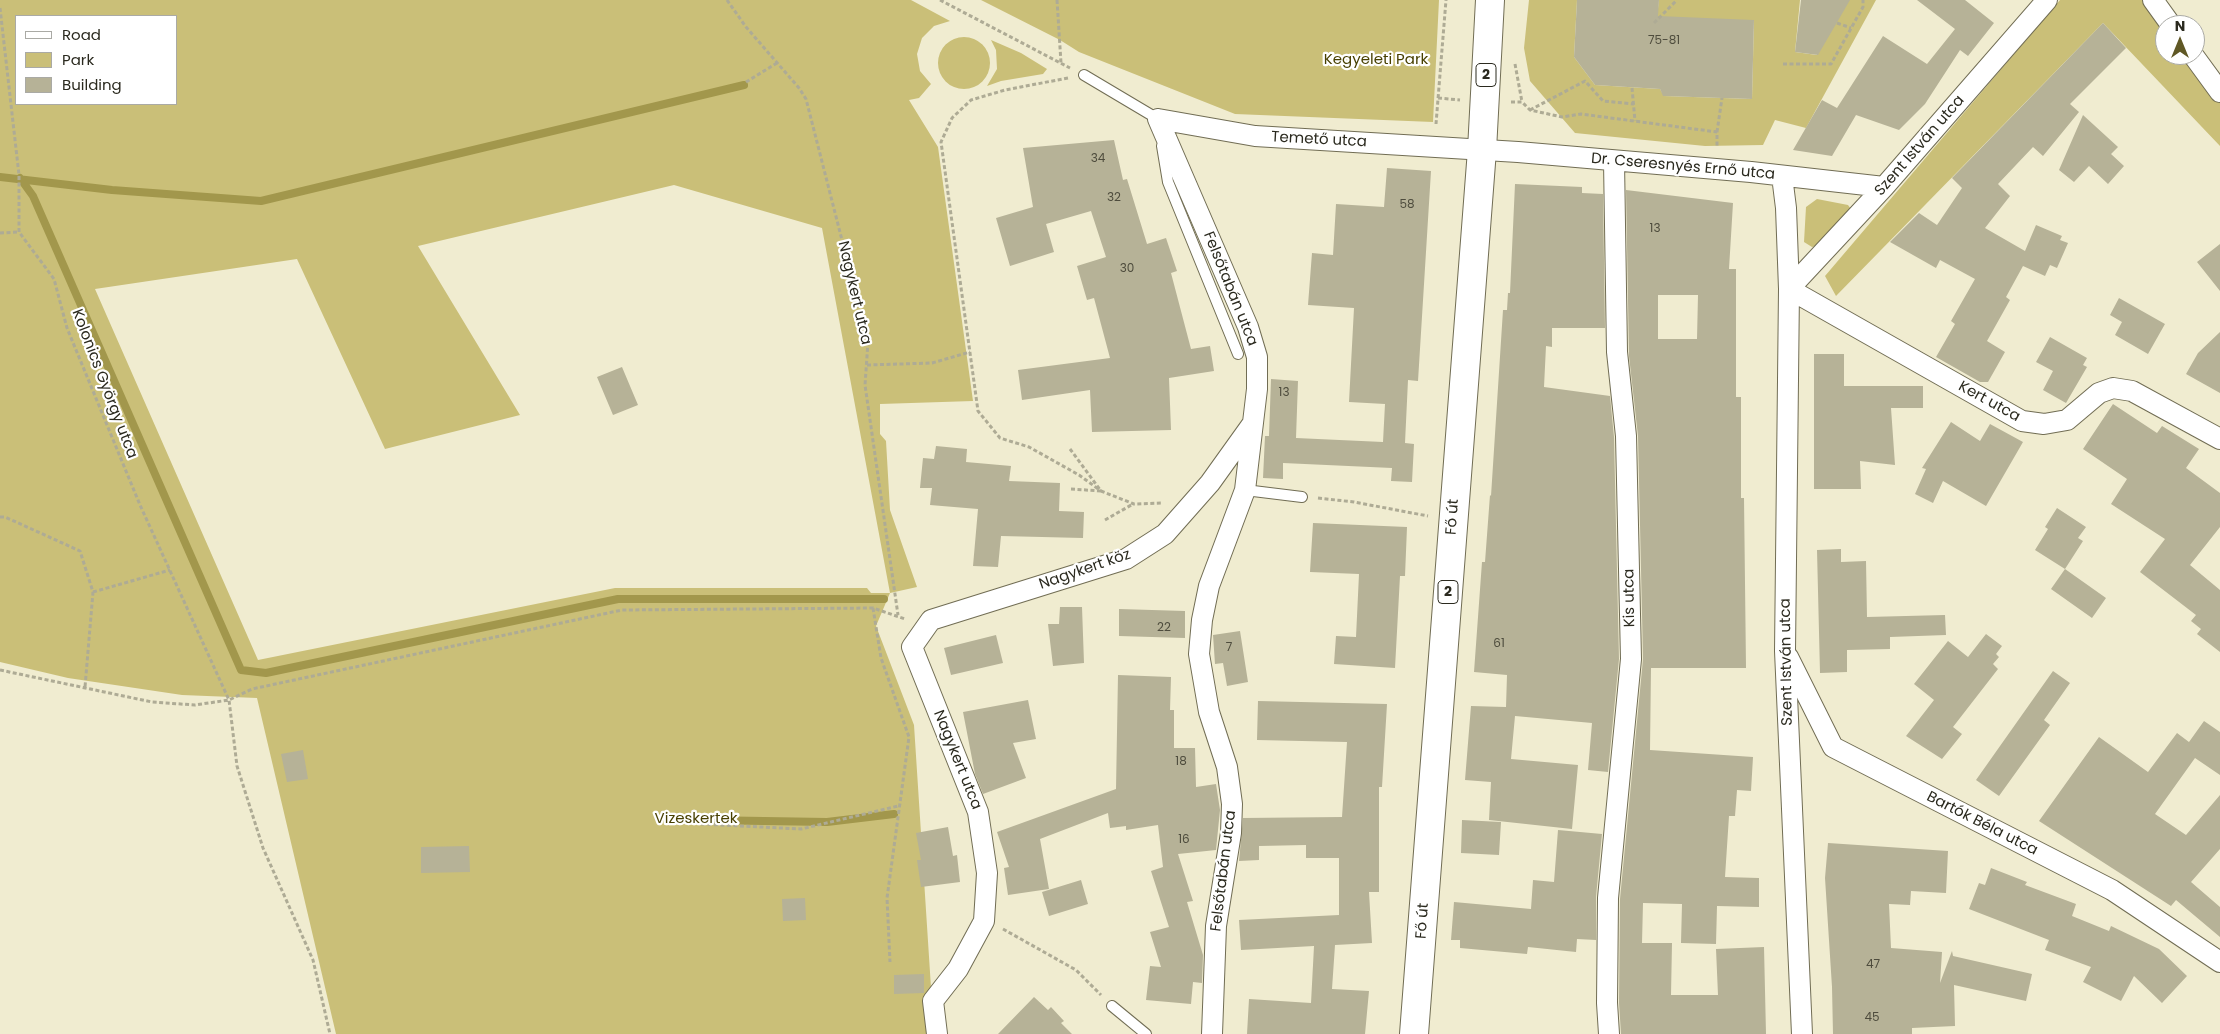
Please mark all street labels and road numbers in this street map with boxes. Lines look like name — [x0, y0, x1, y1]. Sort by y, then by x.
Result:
road number: 2 — [1476, 64, 1496, 86]
street label: Szent István utca — [1871, 92, 1969, 200]
street label: Temető utca — [1271, 129, 1367, 151]
street label: Dr. Cseresnyés Ernő utca — [1590, 150, 1776, 184]
street label: Felsőtabán utca — [1199, 229, 1261, 349]
street label: Nagykert utca — [833, 239, 875, 347]
street label: Kolonics György utca — [67, 307, 141, 461]
street label: Kert utca — [1955, 378, 2023, 426]
street label: Fő út — [1443, 498, 1463, 536]
street label: Nagykert köz — [1037, 546, 1133, 594]
street label: Kis utca — [1620, 568, 1640, 628]
road number: 2 — [1438, 580, 1458, 604]
street label: Szent István utca — [1777, 598, 1797, 726]
street label: Nagykert utca — [929, 708, 985, 812]
street label: Bartók Béla utca — [1923, 788, 2041, 860]
street label: Felsőtabán utca — [1208, 809, 1240, 933]
street label: Fő út — [1413, 902, 1433, 940]

